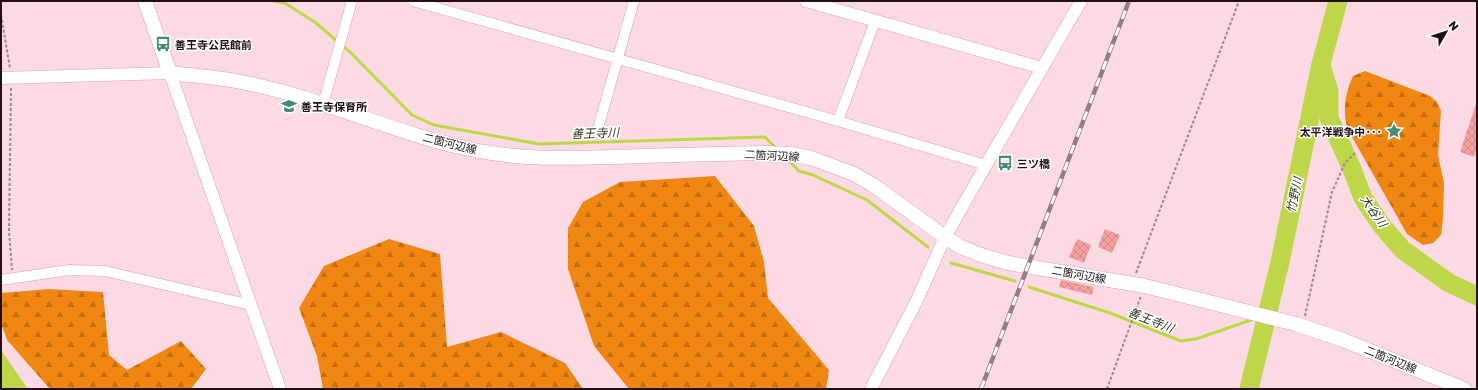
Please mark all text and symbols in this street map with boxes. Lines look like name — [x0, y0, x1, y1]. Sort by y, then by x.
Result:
north arrow — [1426, 12, 1466, 52]
text: N — [1446, 18, 1462, 33]
bus stop icon: 善王寺公民館前 — [154, 35, 172, 53]
place label: 善王寺公民館前 — [175, 38, 252, 51]
school or university icon: 善王寺保育所 — [280, 97, 298, 115]
place label: 善王寺保育所 — [301, 100, 367, 113]
place icon: 太平洋戦争中･･･ — [1385, 122, 1403, 140]
water label: 善王寺川 — [571, 125, 621, 141]
place label: 太平洋戦争中･･･ — [1300, 125, 1382, 138]
street label: 二箇河辺線 — [422, 130, 478, 156]
street label: 二箇河辺線 — [744, 147, 800, 163]
bus stop icon: 三ツ橋 — [996, 154, 1014, 172]
place label: 三ツ橋 — [1017, 157, 1050, 170]
water label: 竹野川 — [1283, 174, 1305, 214]
water label: 大谷川 — [1358, 192, 1392, 232]
street label: 二箇河辺線 — [1051, 263, 1107, 285]
water label: 善王寺川 — [1126, 304, 1178, 336]
street label: 二箇河辺線 — [1363, 343, 1419, 375]

